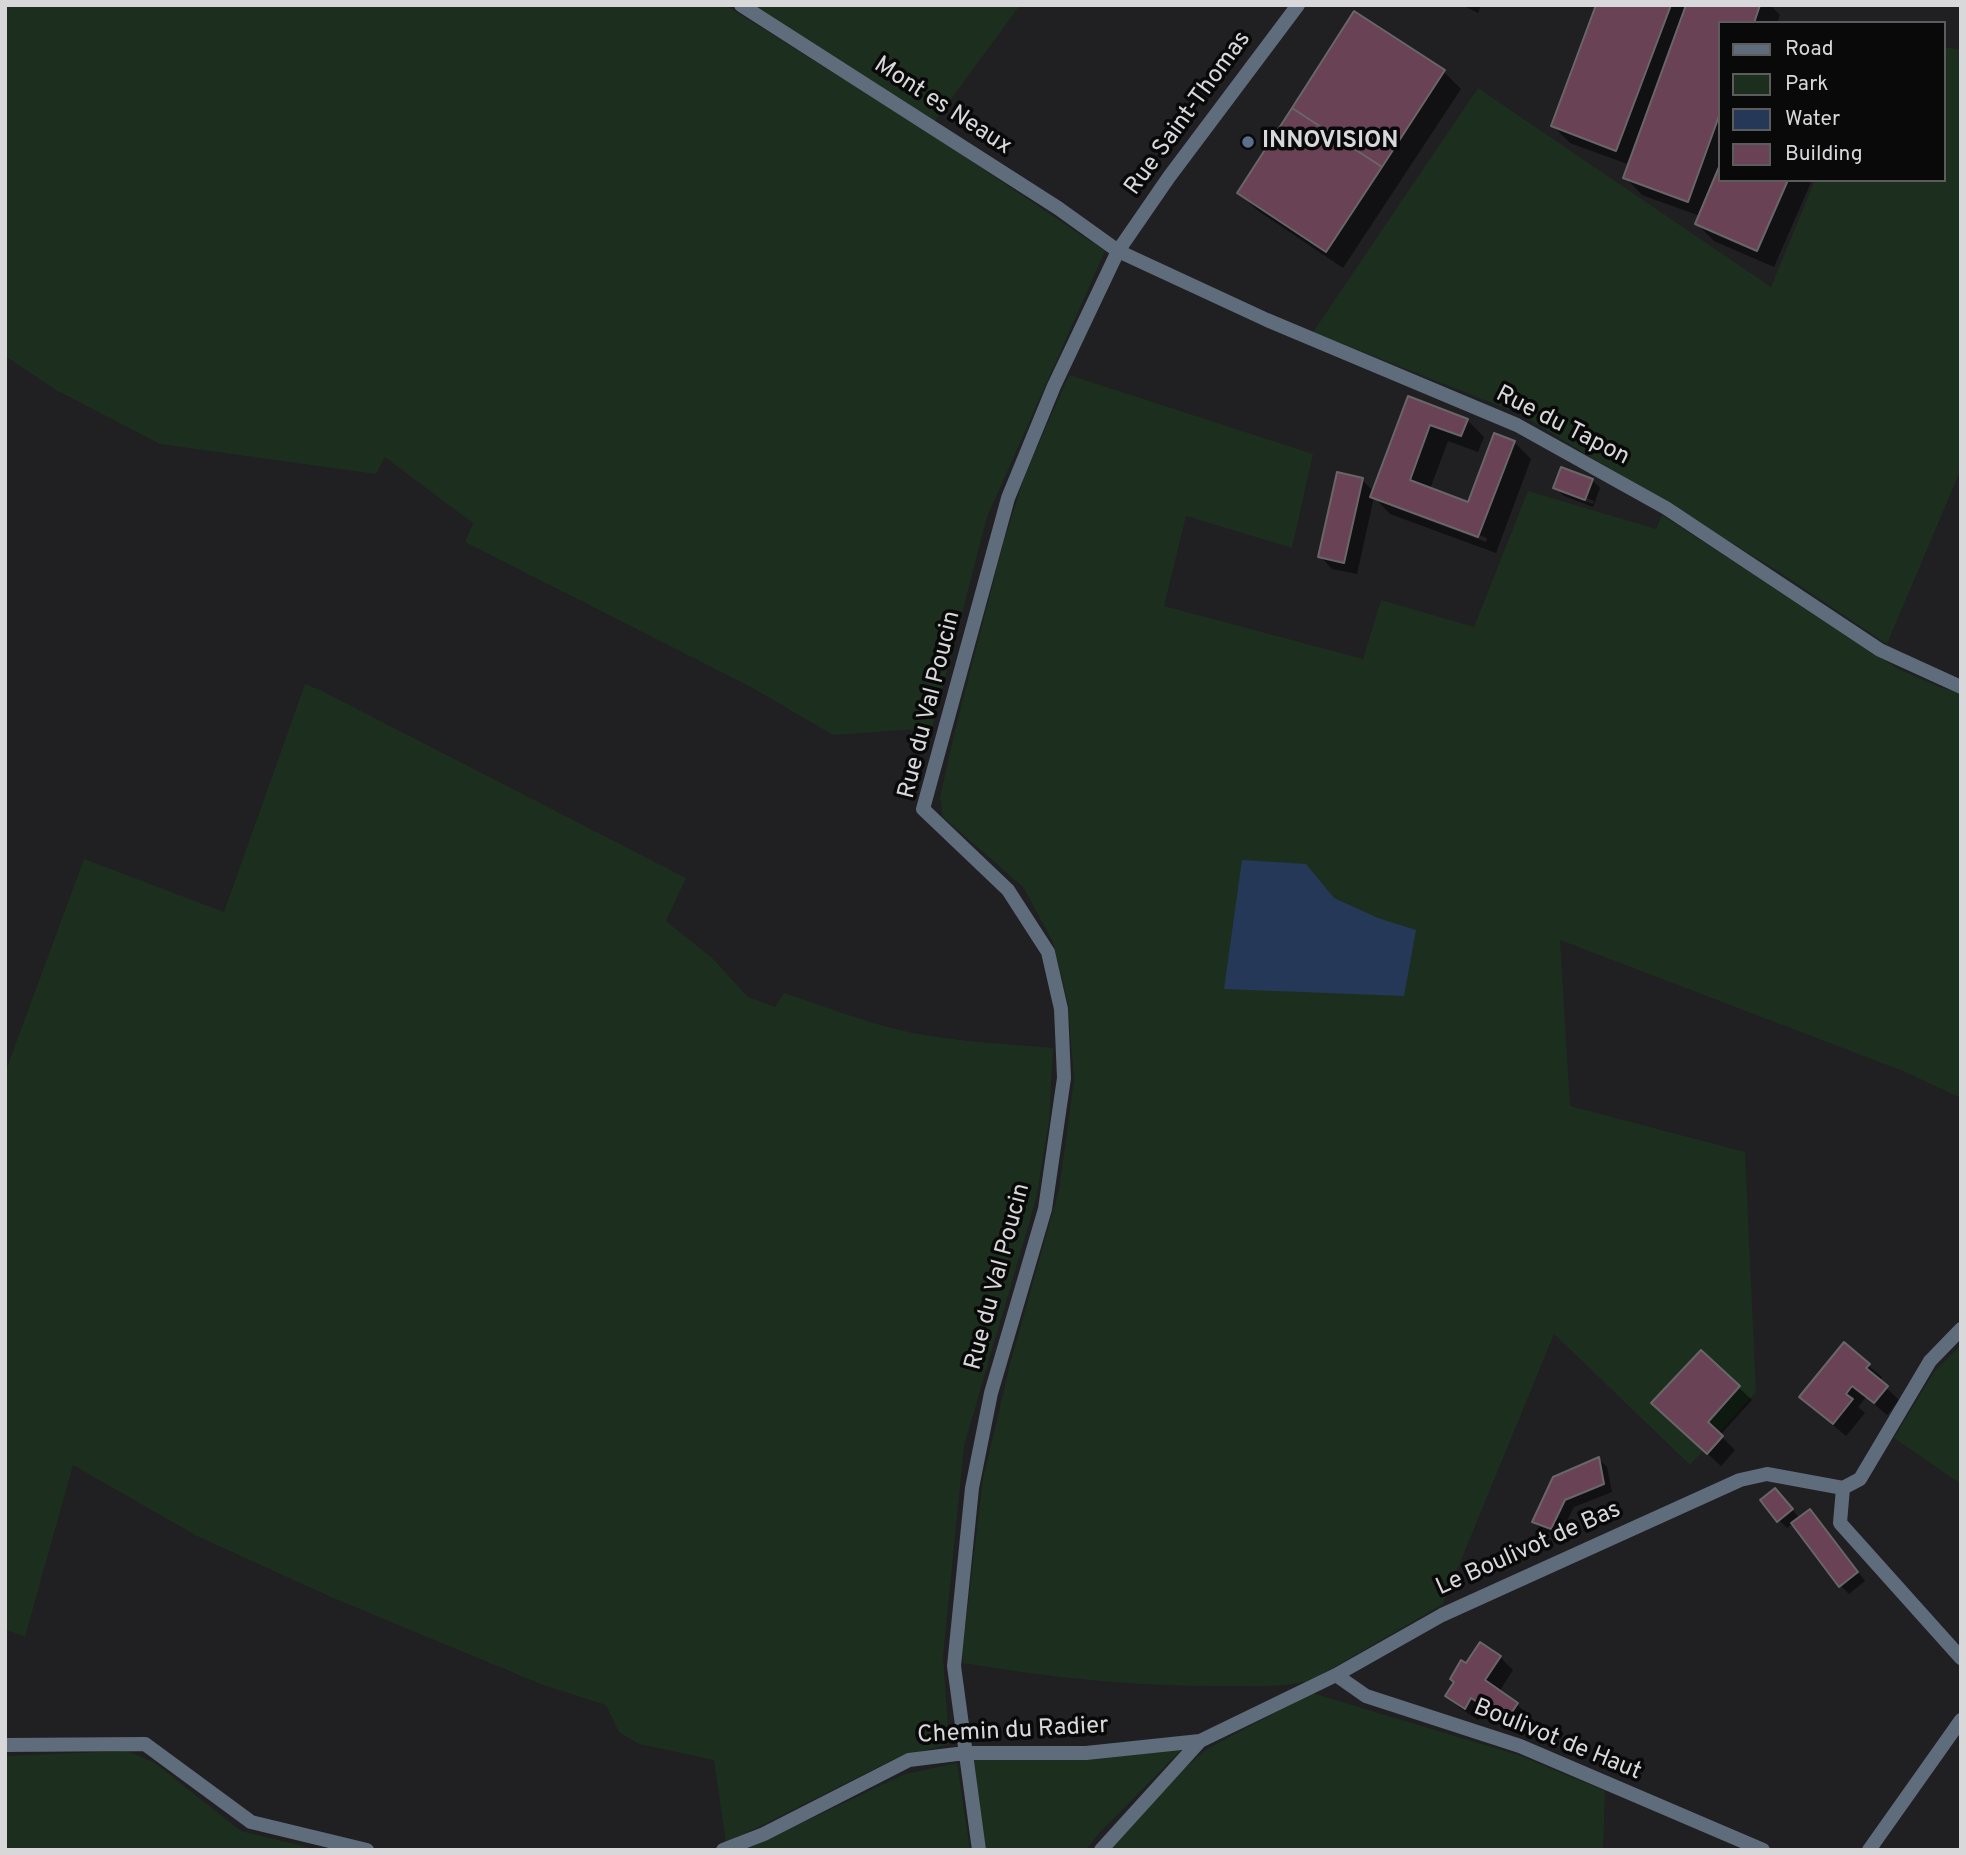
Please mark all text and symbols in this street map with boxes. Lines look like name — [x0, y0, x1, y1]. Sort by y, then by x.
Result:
legend — [1717, 21, 1945, 182]
street label: Rue Saint-Thomas — [1120, 26, 1258, 202]
text: Road — [1785, 36, 1834, 63]
street label: Mont es Neaux — [868, 52, 1016, 162]
text: Park — [1785, 71, 1828, 98]
text: Water — [1785, 106, 1840, 133]
place label: INNOVISION — [1262, 128, 1398, 156]
marker: INNOVISION — [1240, 134, 1256, 150]
text: Building — [1785, 141, 1863, 168]
street label: Rue du Tapon — [1490, 381, 1634, 473]
street label: Rue du Val Poucin — [894, 608, 968, 802]
street label: Rue du Val Poucin — [960, 1180, 1038, 1374]
street label: Le Boulivot de Bas — [1432, 1496, 1626, 1604]
street label: Boulivot de Haut — [1469, 1694, 1645, 1788]
street label: Chemin du Radier — [917, 1713, 1109, 1751]

